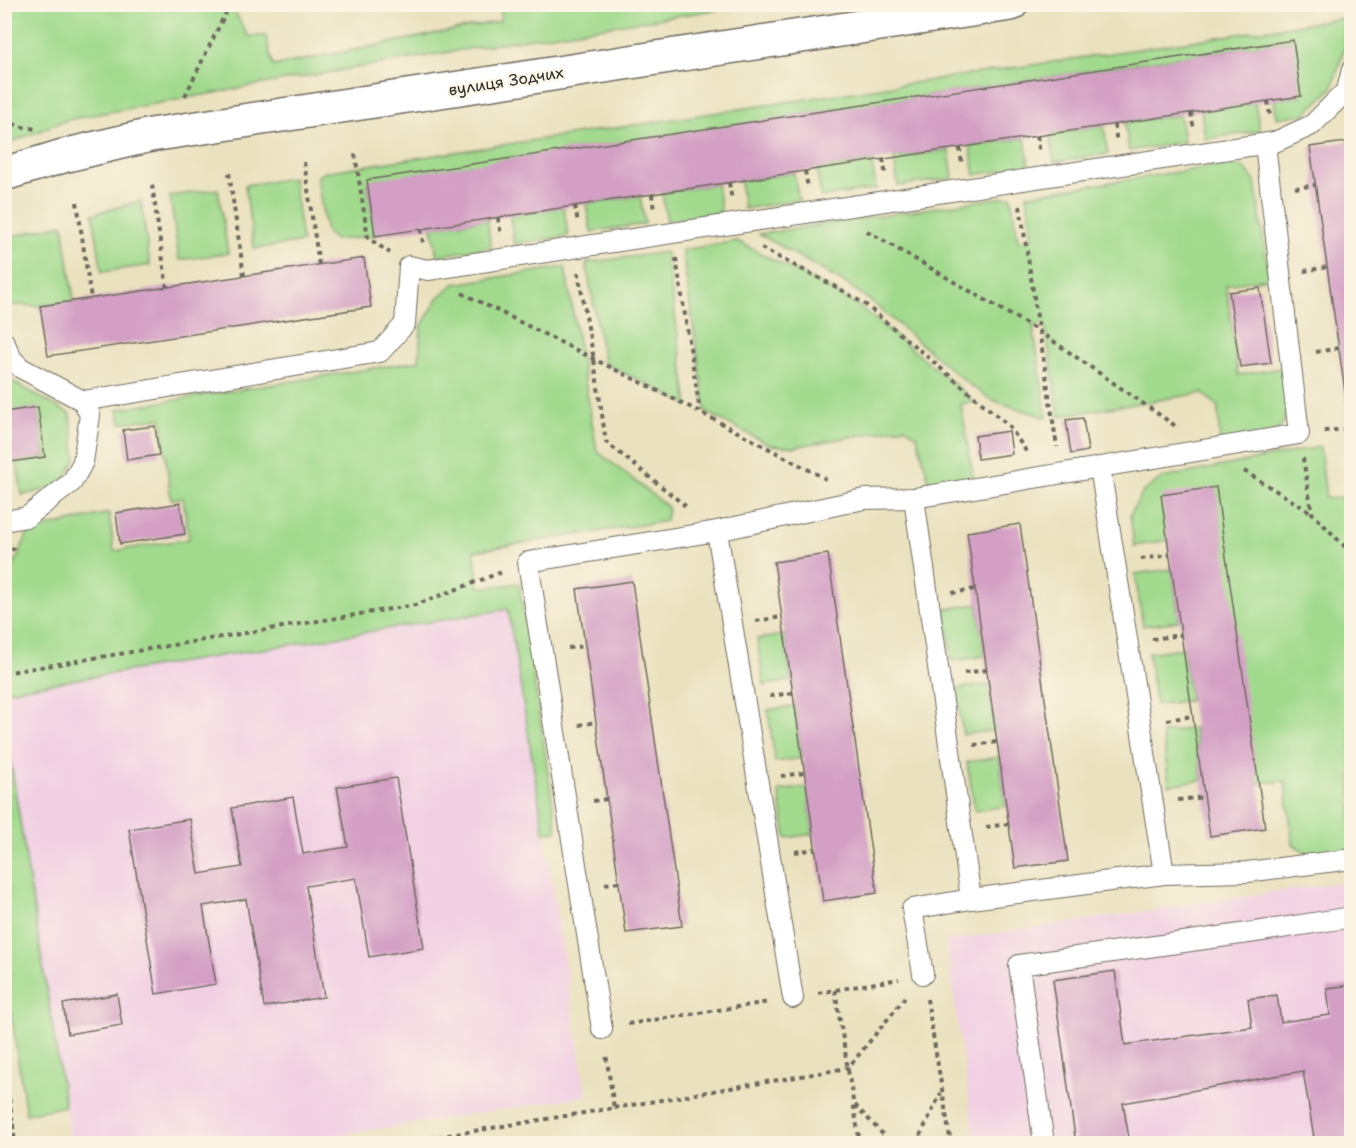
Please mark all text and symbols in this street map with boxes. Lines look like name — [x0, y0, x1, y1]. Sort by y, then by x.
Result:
street label: вулиця Зодчих — [447, 62, 565, 100]

